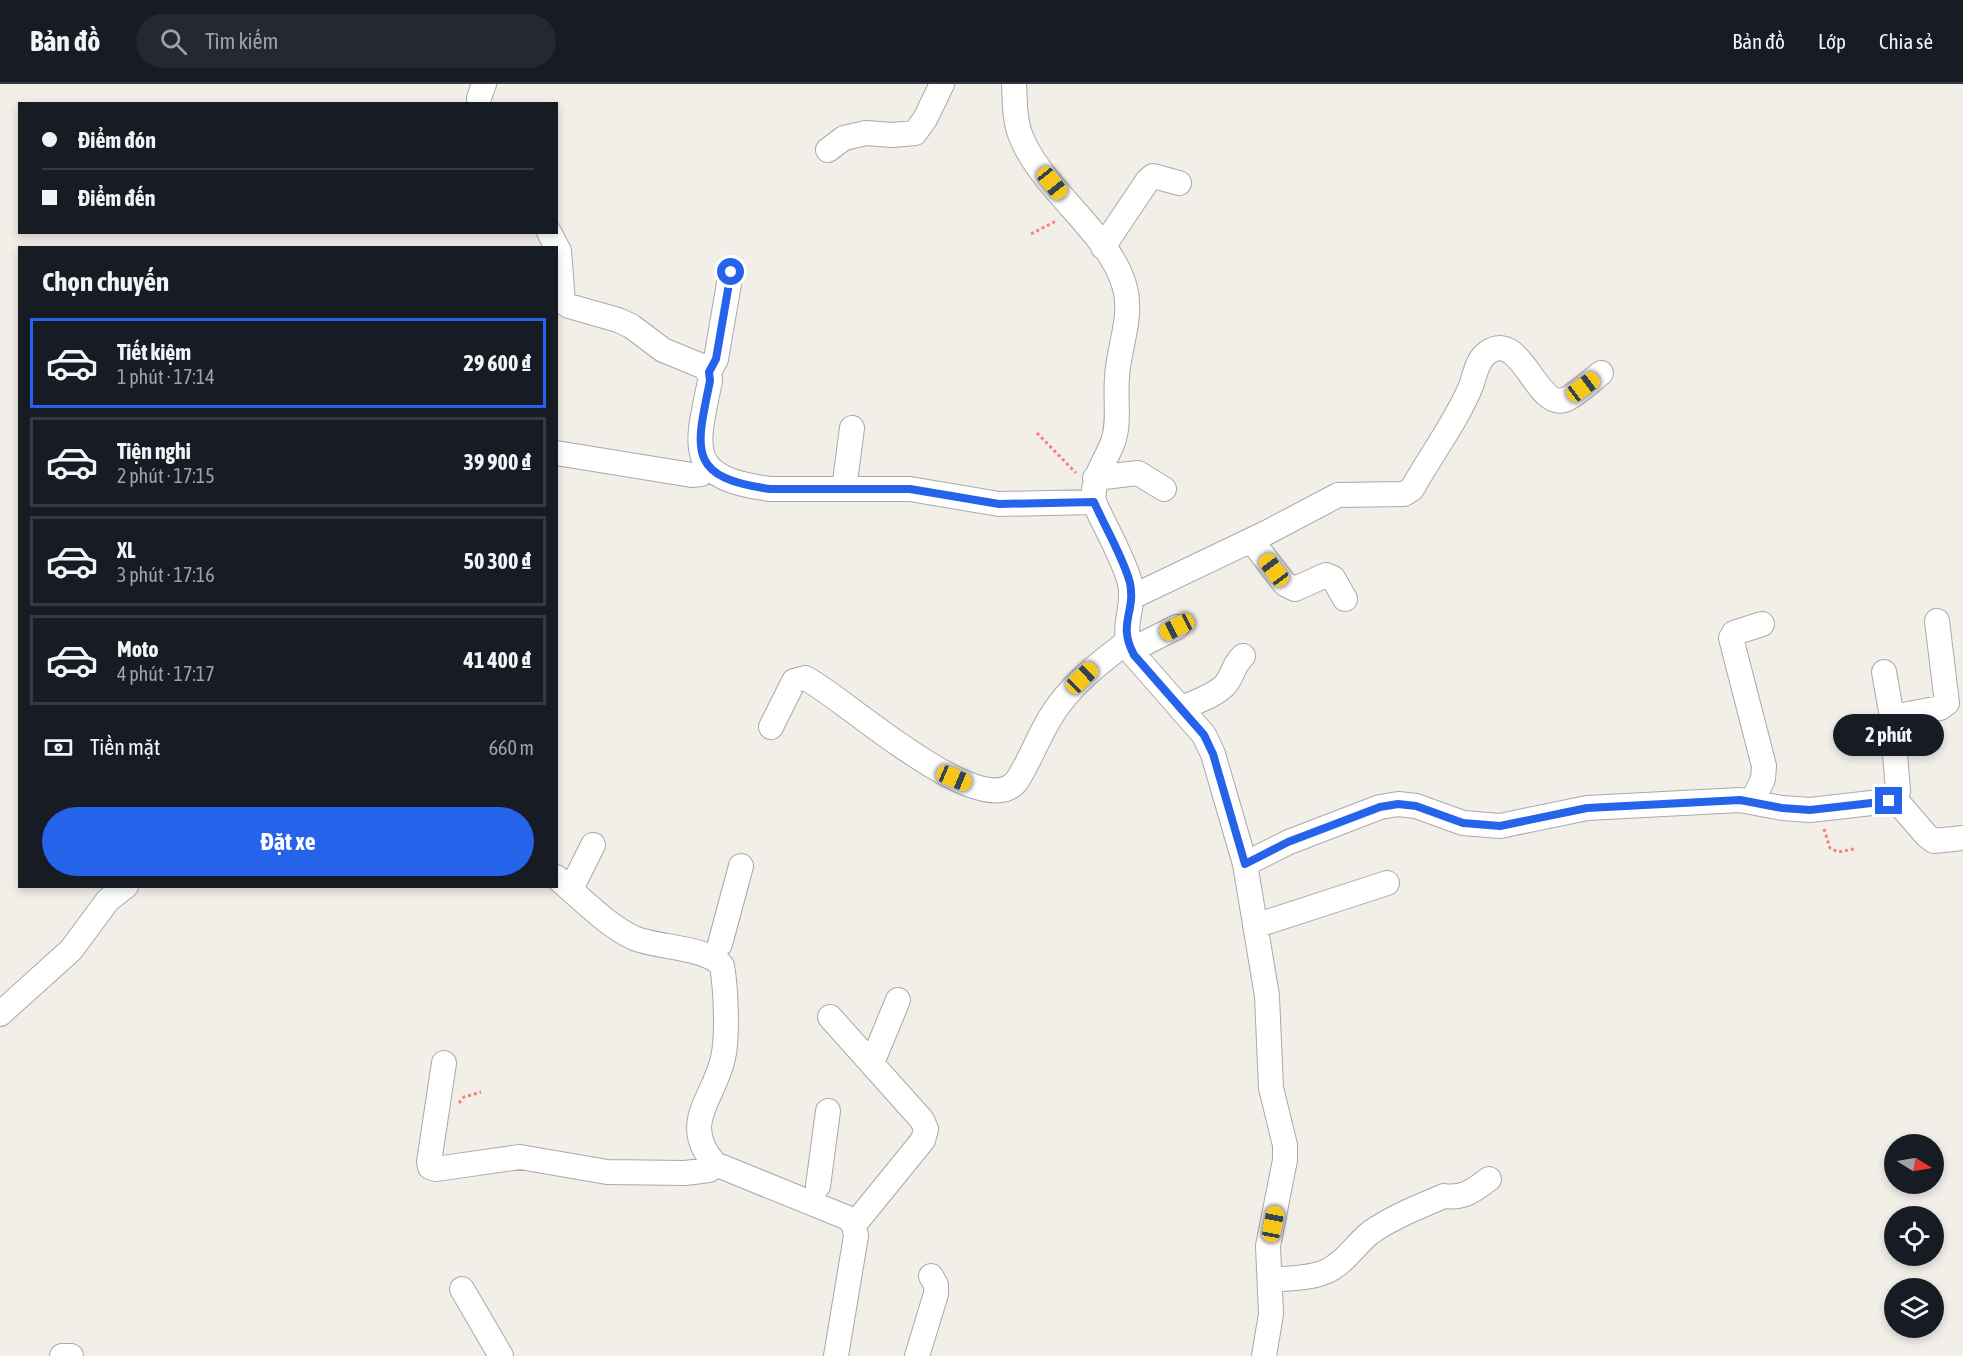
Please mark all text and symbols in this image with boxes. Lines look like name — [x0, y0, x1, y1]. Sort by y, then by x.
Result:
search box — [136, 14, 556, 68]
text: Bản đồ — [30, 25, 100, 57]
icon: search — [157, 25, 190, 58]
text: Tìm kiếm — [205, 28, 278, 54]
text: Bản đồ — [1732, 29, 1785, 53]
text: Lớp — [1818, 29, 1846, 53]
text: Chia sẻ — [1879, 29, 1933, 53]
text: Điểm đón — [78, 127, 156, 153]
car — [1034, 163, 1070, 203]
text: Điểm đến — [78, 185, 155, 211]
route start — [717, 258, 744, 285]
text: Chọn chuyến — [42, 266, 169, 297]
icon: car — [45, 336, 99, 390]
text: Tiết kiệm — [117, 339, 191, 365]
text: 29 600 ₫ — [464, 350, 531, 376]
text: 1 phút · 17:14 — [117, 365, 215, 388]
car — [1563, 369, 1603, 405]
icon: car — [45, 435, 99, 489]
text: Tiện nghi — [117, 438, 191, 464]
text: 39 900 ₫ — [464, 449, 531, 475]
text: 2 phút · 17:15 — [117, 464, 215, 487]
icon: car — [45, 534, 99, 588]
text: XL — [117, 537, 135, 563]
text: 50 300 ₫ — [464, 548, 531, 574]
car — [1256, 550, 1292, 590]
text: 3 phút · 17:16 — [117, 563, 215, 586]
car — [1157, 611, 1197, 643]
icon: car — [45, 633, 99, 687]
text: Moto — [117, 636, 159, 662]
text: 41 400 ₫ — [464, 647, 531, 673]
car — [1063, 659, 1101, 697]
text: 4 phút · 17:17 — [117, 662, 215, 685]
callout: 2 phút — [1834, 714, 1944, 756]
text: 2 phút — [1865, 723, 1912, 746]
icon: cash — [42, 731, 75, 764]
text: Tiền mặt — [90, 734, 160, 760]
text: 660 m — [489, 736, 534, 759]
car — [934, 763, 974, 793]
route end — [1875, 787, 1902, 814]
button: Đặt xe — [42, 807, 534, 876]
north arrow — [1884, 1134, 1944, 1194]
map controls — [1884, 1134, 1944, 1338]
car — [1261, 1205, 1285, 1243]
button: locate — [1884, 1206, 1944, 1266]
button: layers — [1884, 1278, 1944, 1338]

